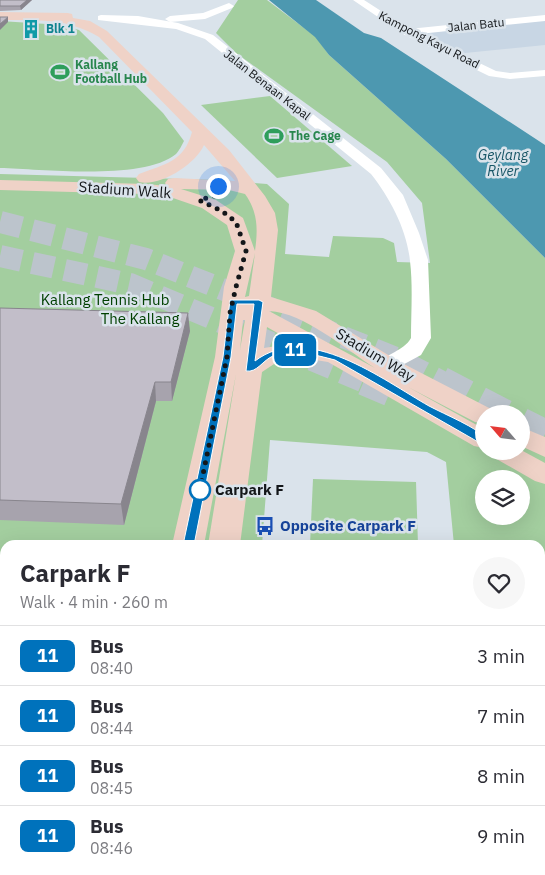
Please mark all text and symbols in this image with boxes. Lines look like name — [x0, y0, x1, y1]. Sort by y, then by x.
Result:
street label: Kampong Kayu Road — [376, 8, 482, 71]
street label: Jalan Batu — [447, 14, 505, 35]
building icon: Blk 1 — [20, 18, 42, 40]
place label: Blk 1 — [46, 21, 75, 36]
street label: Jalan Benaan Kapal — [221, 46, 314, 123]
place label: Kallang Football Hub — [75, 57, 147, 86]
sports icon: Kallang Football Hub — [49, 61, 71, 83]
sports icon: The Cage — [263, 125, 285, 147]
place label: The Cage — [289, 128, 341, 143]
water label: Geylang River — [478, 146, 529, 180]
your location — [206, 174, 231, 199]
street label: Stadium Walk — [78, 177, 172, 202]
park label: Kallang Tennis Hub — [41, 290, 169, 309]
park label: The Kallang — [101, 309, 179, 328]
street label: Stadium Way — [333, 324, 418, 386]
line badge: 11 — [272, 334, 318, 366]
text: 11 — [284, 338, 306, 361]
north arrow — [475, 405, 530, 460]
map controls — [475, 405, 530, 525]
button: layers — [475, 470, 530, 525]
marker: Carpark F — [189, 479, 211, 501]
place label: Carpark F — [215, 480, 284, 499]
bus stop icon: Opposite Carpark F — [254, 515, 276, 537]
place label: Opposite Carpark F — [280, 516, 416, 535]
text: Carpark F — [20, 557, 130, 589]
button: heart — [473, 557, 525, 609]
text: Walk · 4 min · 260 m — [20, 592, 168, 612]
text: Bus — [90, 634, 124, 658]
text: 11 — [37, 644, 58, 667]
text: 3 min — [477, 644, 525, 668]
text: 08:40 — [90, 658, 133, 678]
text: Bus — [90, 694, 124, 718]
text: 11 — [37, 704, 58, 727]
text: 7 min — [477, 704, 525, 728]
text: 08:44 — [90, 718, 133, 738]
text: Bus — [90, 754, 124, 778]
text: 11 — [37, 764, 58, 787]
text: 8 min — [477, 764, 525, 788]
text: 08:45 — [90, 778, 133, 798]
text: Bus — [90, 814, 124, 838]
text: 11 — [37, 824, 58, 847]
text: 9 min — [477, 824, 525, 848]
text: 08:46 — [90, 838, 133, 858]

